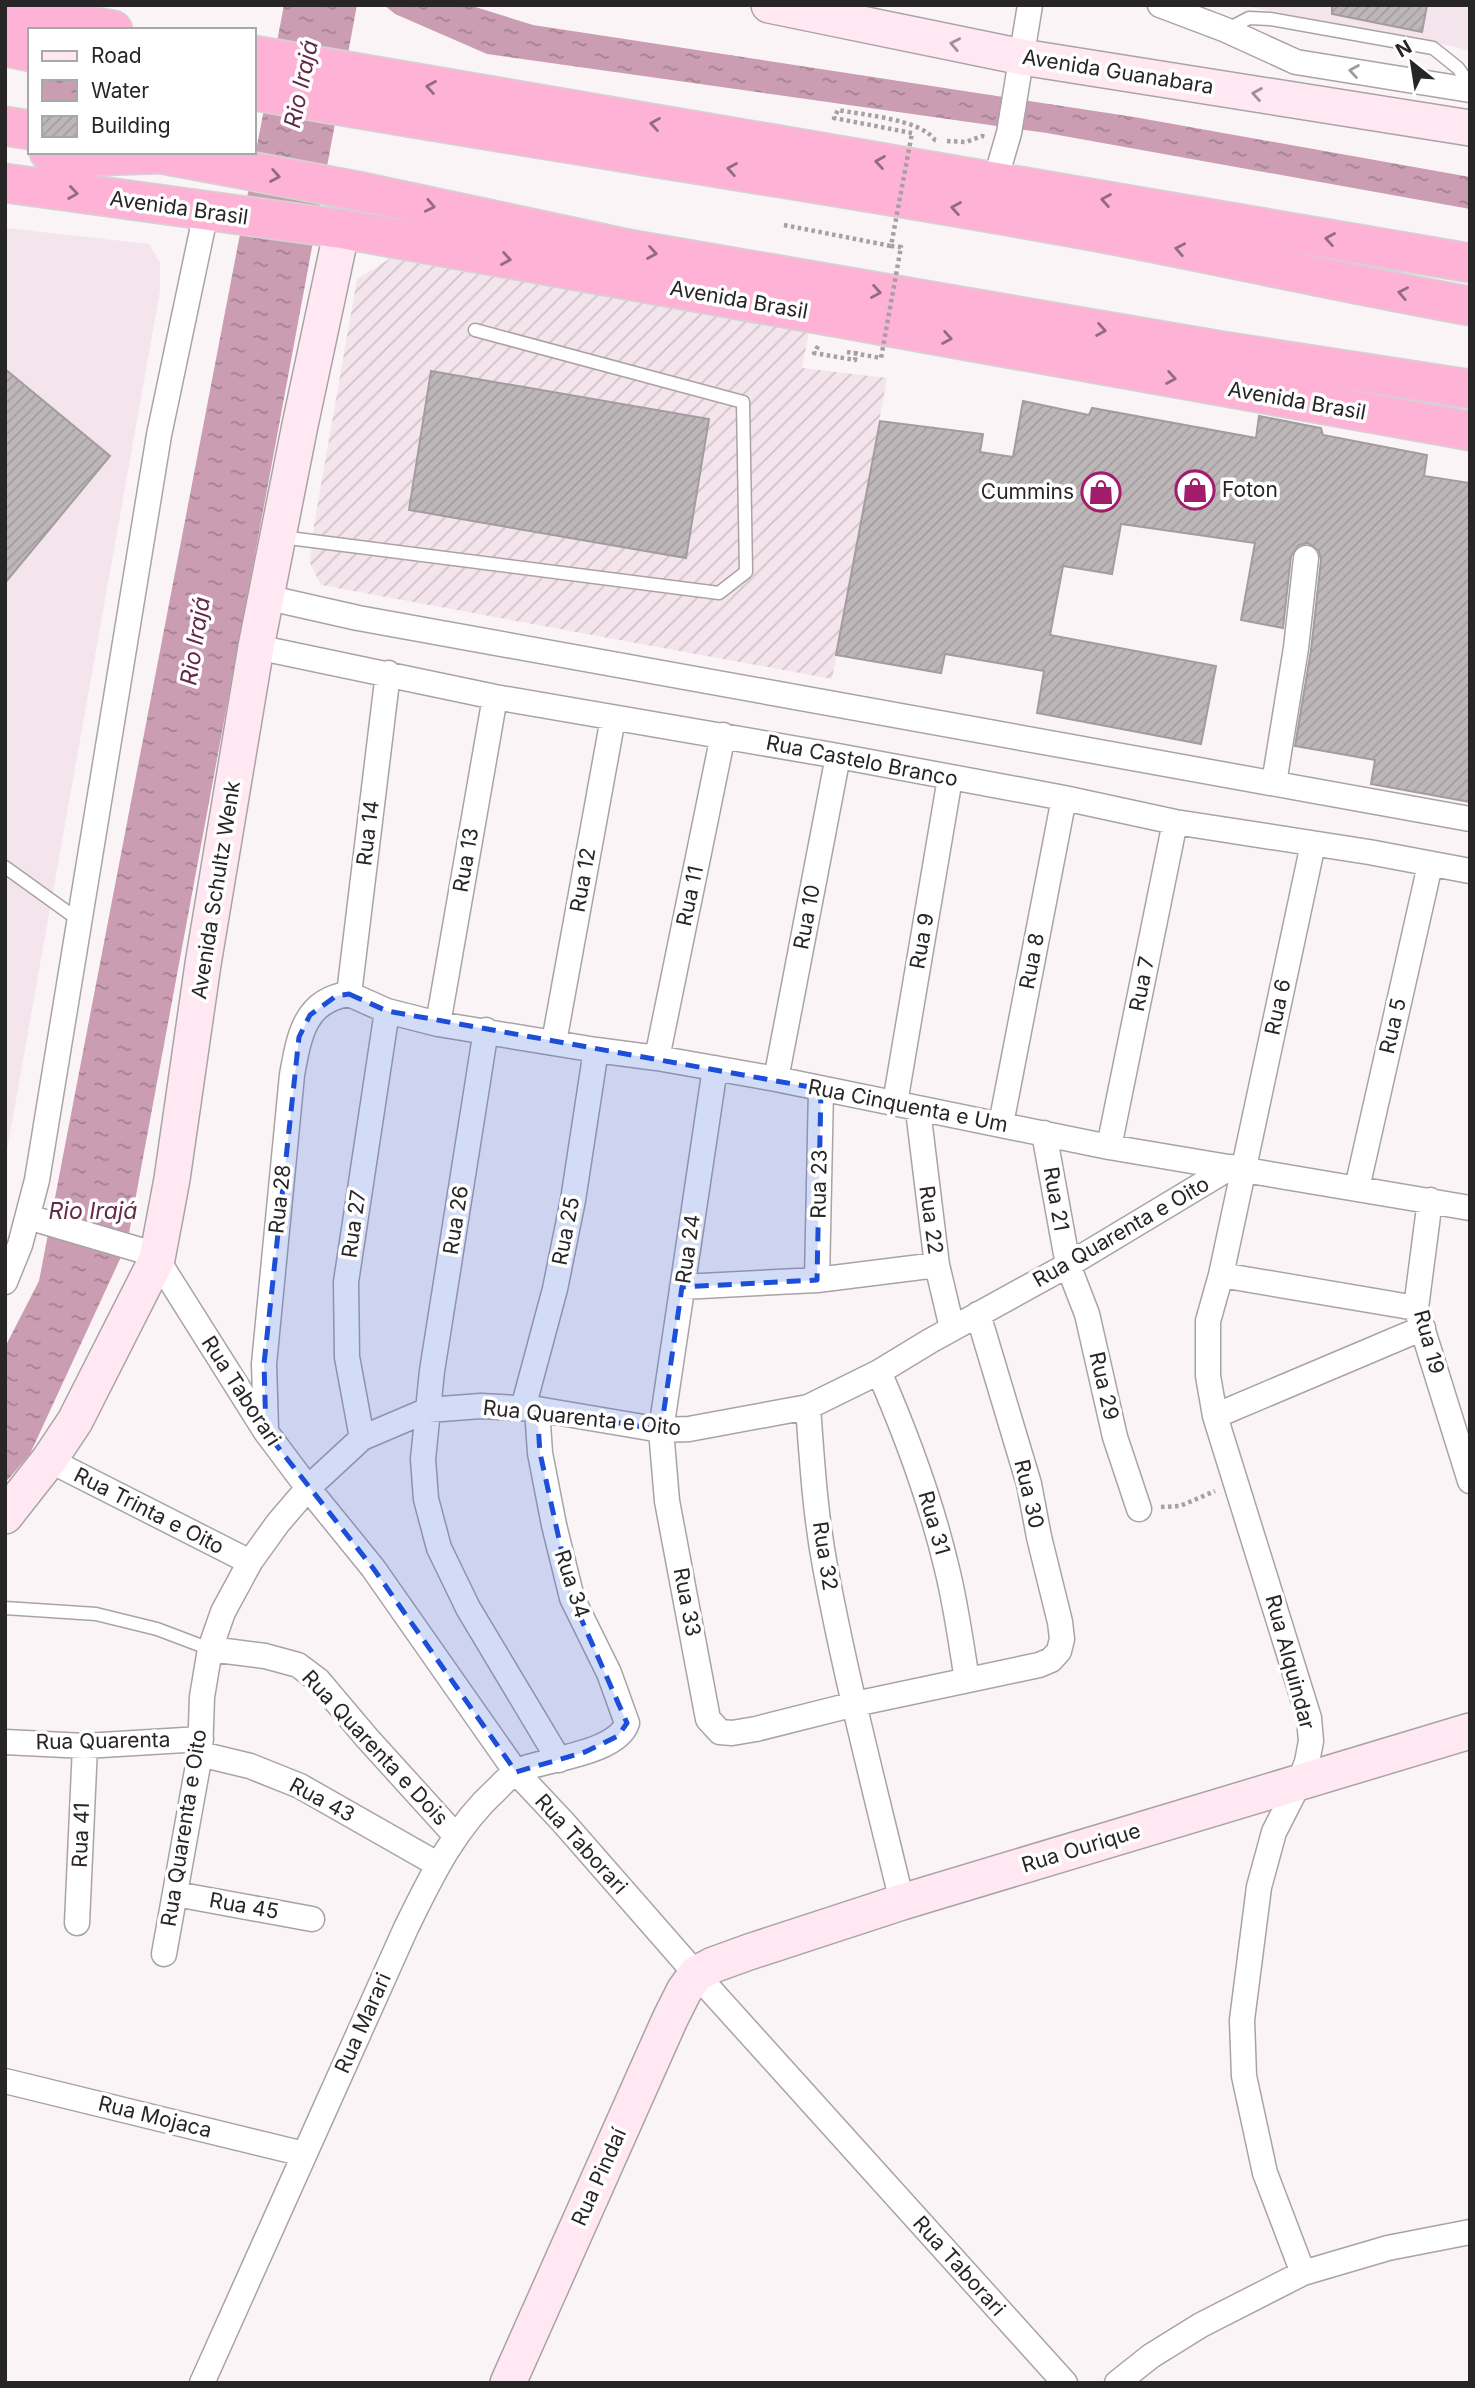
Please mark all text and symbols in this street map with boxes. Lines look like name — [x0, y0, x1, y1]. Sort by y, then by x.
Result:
legend — [28, 28, 256, 154]
north arrow — [1377, 28, 1447, 98]
text: N — [1392, 35, 1416, 62]
one-way arrow — [949, 37, 961, 52]
water label: Rio Irajá — [278, 38, 324, 130]
text: Road — [91, 43, 142, 68]
street label: Avenida Guanabara — [1021, 44, 1216, 99]
one-way arrow — [1348, 64, 1360, 79]
text: Water — [91, 78, 149, 103]
one-way arrow — [425, 80, 437, 95]
one-way arrow — [1251, 87, 1263, 102]
text: Building — [91, 113, 171, 138]
one-way arrow — [649, 117, 661, 132]
one-way arrow — [874, 155, 885, 170]
one-way arrow — [726, 162, 738, 177]
one-way arrow — [270, 168, 281, 183]
one-way arrow — [67, 185, 79, 200]
street label: Avenida Brasil — [108, 185, 250, 230]
one-way arrow — [1100, 193, 1112, 208]
one-way arrow — [424, 197, 436, 212]
one-way arrow — [950, 201, 962, 216]
one-way arrow — [1324, 232, 1336, 247]
one-way arrow — [1174, 242, 1186, 257]
one-way arrow — [646, 245, 658, 260]
one-way arrow — [500, 250, 512, 265]
street label: Avenida Brasil — [668, 275, 810, 324]
one-way arrow — [871, 284, 882, 299]
one-way arrow — [1397, 287, 1409, 302]
one-way arrow — [1095, 322, 1107, 337]
one-way arrow — [941, 329, 953, 344]
one-way arrow — [1165, 370, 1177, 385]
street label: Avenida Brasil — [1226, 376, 1368, 425]
shop icon: Foton — [1174, 469, 1216, 511]
shop icon: Cummins — [1080, 471, 1122, 513]
place label: Foton — [1222, 477, 1278, 502]
place label: Cummins — [981, 479, 1074, 504]
water label: Rio Irajá — [174, 595, 216, 687]
street label: Rua Castelo Branco — [764, 730, 960, 791]
street label: Avenida Schultz Wenk — [186, 779, 245, 1001]
street label: Rua 14 — [351, 799, 384, 867]
street label: Rua 13 — [448, 826, 483, 894]
street label: Rua 12 — [565, 846, 600, 914]
street label: Rua 11 — [671, 864, 708, 928]
street label: Rua 10 — [788, 882, 825, 951]
street label: Rua 9 — [904, 911, 939, 971]
street label: Rua 8 — [1014, 931, 1049, 991]
street label: Rua 7 — [1124, 954, 1159, 1014]
street label: Rua 6 — [1259, 977, 1296, 1037]
street label: Rua 5 — [1374, 996, 1411, 1056]
street label: Rua Cinquenta e Um — [806, 1074, 1010, 1137]
street label: Rua 23 — [805, 1149, 832, 1219]
street label: Rua 28 — [263, 1163, 296, 1235]
street label: Rua 21 — [1039, 1165, 1074, 1233]
street label: Rua Quarenta e Oito — [1028, 1171, 1213, 1292]
street label: Rua 26 — [438, 1184, 473, 1256]
street label: Rua 22 — [914, 1184, 949, 1256]
street label: Rua 27 — [336, 1188, 371, 1260]
street label: Rua 25 — [547, 1195, 584, 1267]
water label: Rio Irajá — [49, 1197, 137, 1225]
street label: Rua 24 — [670, 1213, 705, 1285]
street label: Rua 19 — [1409, 1307, 1450, 1377]
street label: Rua Taborari — [197, 1331, 286, 1450]
street label: Rua 29 — [1084, 1349, 1124, 1423]
street label: Rua Quarenta e Oito — [482, 1395, 682, 1440]
street label: Rua 30 — [1009, 1457, 1050, 1531]
street label: Rua Trinta e Oito — [70, 1462, 228, 1559]
street label: Rua 31 — [913, 1488, 955, 1558]
street label: Rua 32 — [808, 1520, 843, 1592]
street label: Rua 34 — [550, 1547, 595, 1621]
street label: Rua 33 — [669, 1565, 706, 1638]
street label: Rua Alquindar — [1260, 1592, 1321, 1732]
street label: Rua Quarenta e Dois — [297, 1665, 454, 1830]
street label: Rua Quarenta — [35, 1727, 171, 1754]
street label: Rua Quarenta e Oito — [156, 1728, 211, 1928]
street label: Rua 43 — [285, 1772, 359, 1827]
street label: Rua Taborari — [530, 1789, 633, 1899]
street label: Rua 41 — [67, 1802, 94, 1868]
street label: Rua Ourique — [1018, 1818, 1143, 1877]
street label: Rua 45 — [207, 1887, 281, 1924]
street label: Rua Marari — [329, 1969, 396, 2077]
street label: Rua Mojaca — [96, 2090, 214, 2143]
street label: Rua Pindaí — [566, 2123, 632, 2230]
street label: Rua Taborari — [908, 2211, 1011, 2321]

